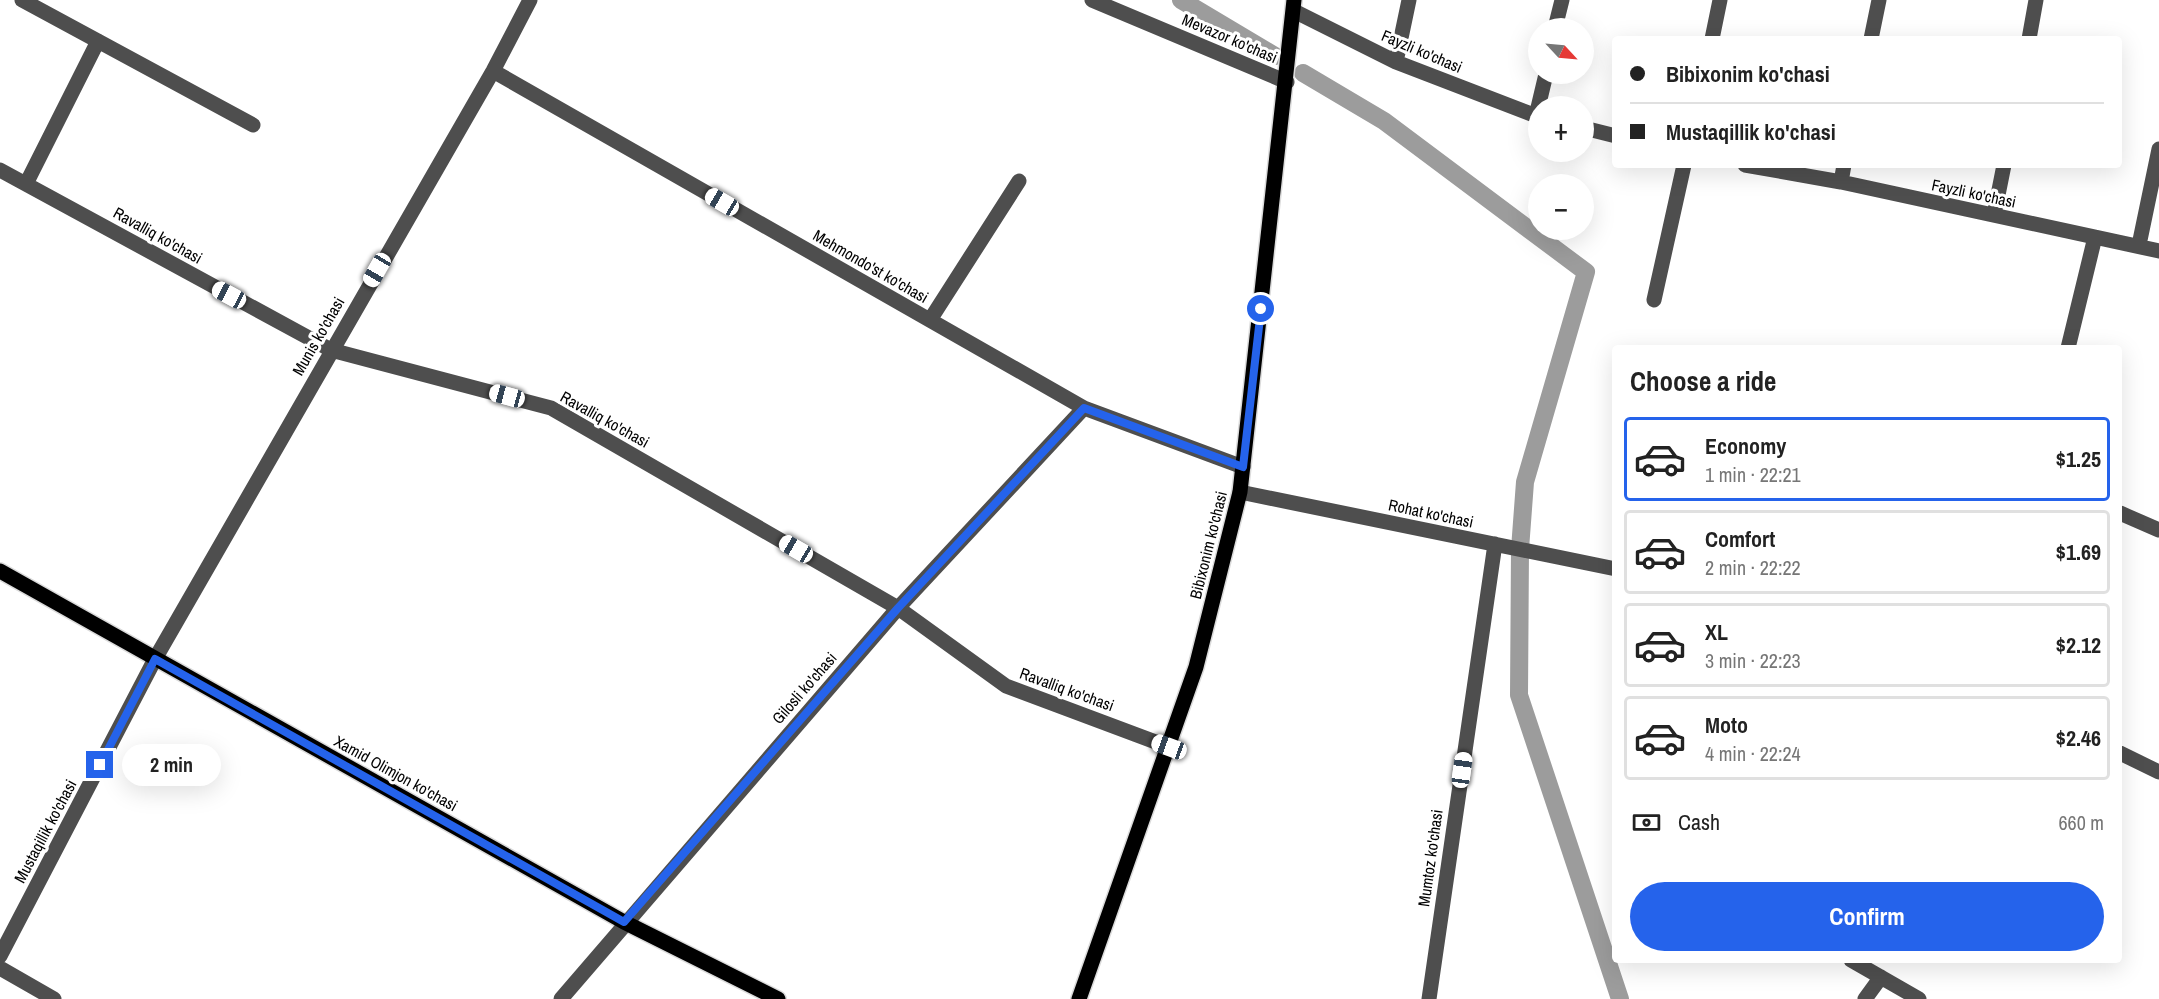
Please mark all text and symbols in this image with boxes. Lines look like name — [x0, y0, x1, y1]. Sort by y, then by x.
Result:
street label: Mevazor ko'chasi — [1179, 8, 1281, 68]
north arrow — [1528, 18, 1594, 84]
map controls — [1528, 18, 1594, 240]
street label: Fayzli ko'chasi — [1378, 24, 1466, 78]
text: Bibixonim ko'chasi — [1666, 59, 1830, 89]
button: + — [1528, 96, 1594, 162]
text: Mustaqillik ko'chasi — [1666, 117, 1836, 147]
street label: Fayzli ko'chasi — [1930, 173, 2018, 213]
button: − — [1528, 174, 1594, 240]
car — [702, 185, 742, 219]
street label: Ravalliq ko'chasi — [109, 201, 207, 269]
street label: Mehmondo'st ko'chasi — [809, 224, 933, 308]
car — [360, 250, 394, 290]
car — [209, 279, 249, 311]
street label: Munis ko'chasi — [287, 293, 349, 379]
route start — [1247, 295, 1274, 322]
text: Choose a ride — [1630, 363, 1776, 399]
car — [487, 383, 527, 409]
street label: Ravalliq ko'chasi — [556, 385, 654, 453]
text: Economy — [1705, 431, 1786, 461]
icon: car — [1633, 432, 1687, 486]
text: $1.25 — [2056, 444, 2101, 474]
text: 1 min · 22:21 — [1705, 461, 1801, 488]
street label: Bibixonim ko'chasi — [1184, 489, 1232, 601]
street label: Rohat ko'chasi — [1386, 493, 1476, 533]
text: Comfort — [1705, 524, 1775, 554]
icon: car — [1633, 525, 1687, 579]
car — [776, 532, 816, 566]
text: $1.69 — [2056, 537, 2101, 567]
text: 2 min · 22:22 — [1705, 554, 1801, 581]
text: XL — [1705, 617, 1728, 647]
icon: car — [1633, 618, 1687, 672]
text: $2.12 — [2056, 630, 2101, 660]
street label: Gilosli ko'chasi — [767, 647, 841, 729]
text: 3 min · 22:23 — [1705, 647, 1801, 674]
street label: Ravalliq ko'chasi — [1017, 662, 1117, 716]
text: Moto — [1705, 710, 1748, 740]
icon: car — [1633, 711, 1687, 765]
text: $2.46 — [2056, 723, 2101, 753]
street label: Xamid Olimjon ko'chasi — [330, 730, 462, 816]
car — [1149, 732, 1189, 762]
text: 4 min · 22:24 — [1705, 740, 1801, 767]
callout: 2 min — [121, 744, 220, 786]
route end — [86, 751, 113, 778]
text: 2 min — [150, 751, 193, 778]
car — [1451, 751, 1473, 789]
street label: Mustaqillik ko'chasi — [9, 775, 81, 887]
icon: cash — [1630, 806, 1663, 839]
text: Cash — [1678, 807, 1720, 837]
street label: Mumtoz ko'chasi — [1412, 808, 1448, 908]
text: 660 m — [2058, 809, 2104, 836]
button: Confirm — [1630, 882, 2104, 951]

